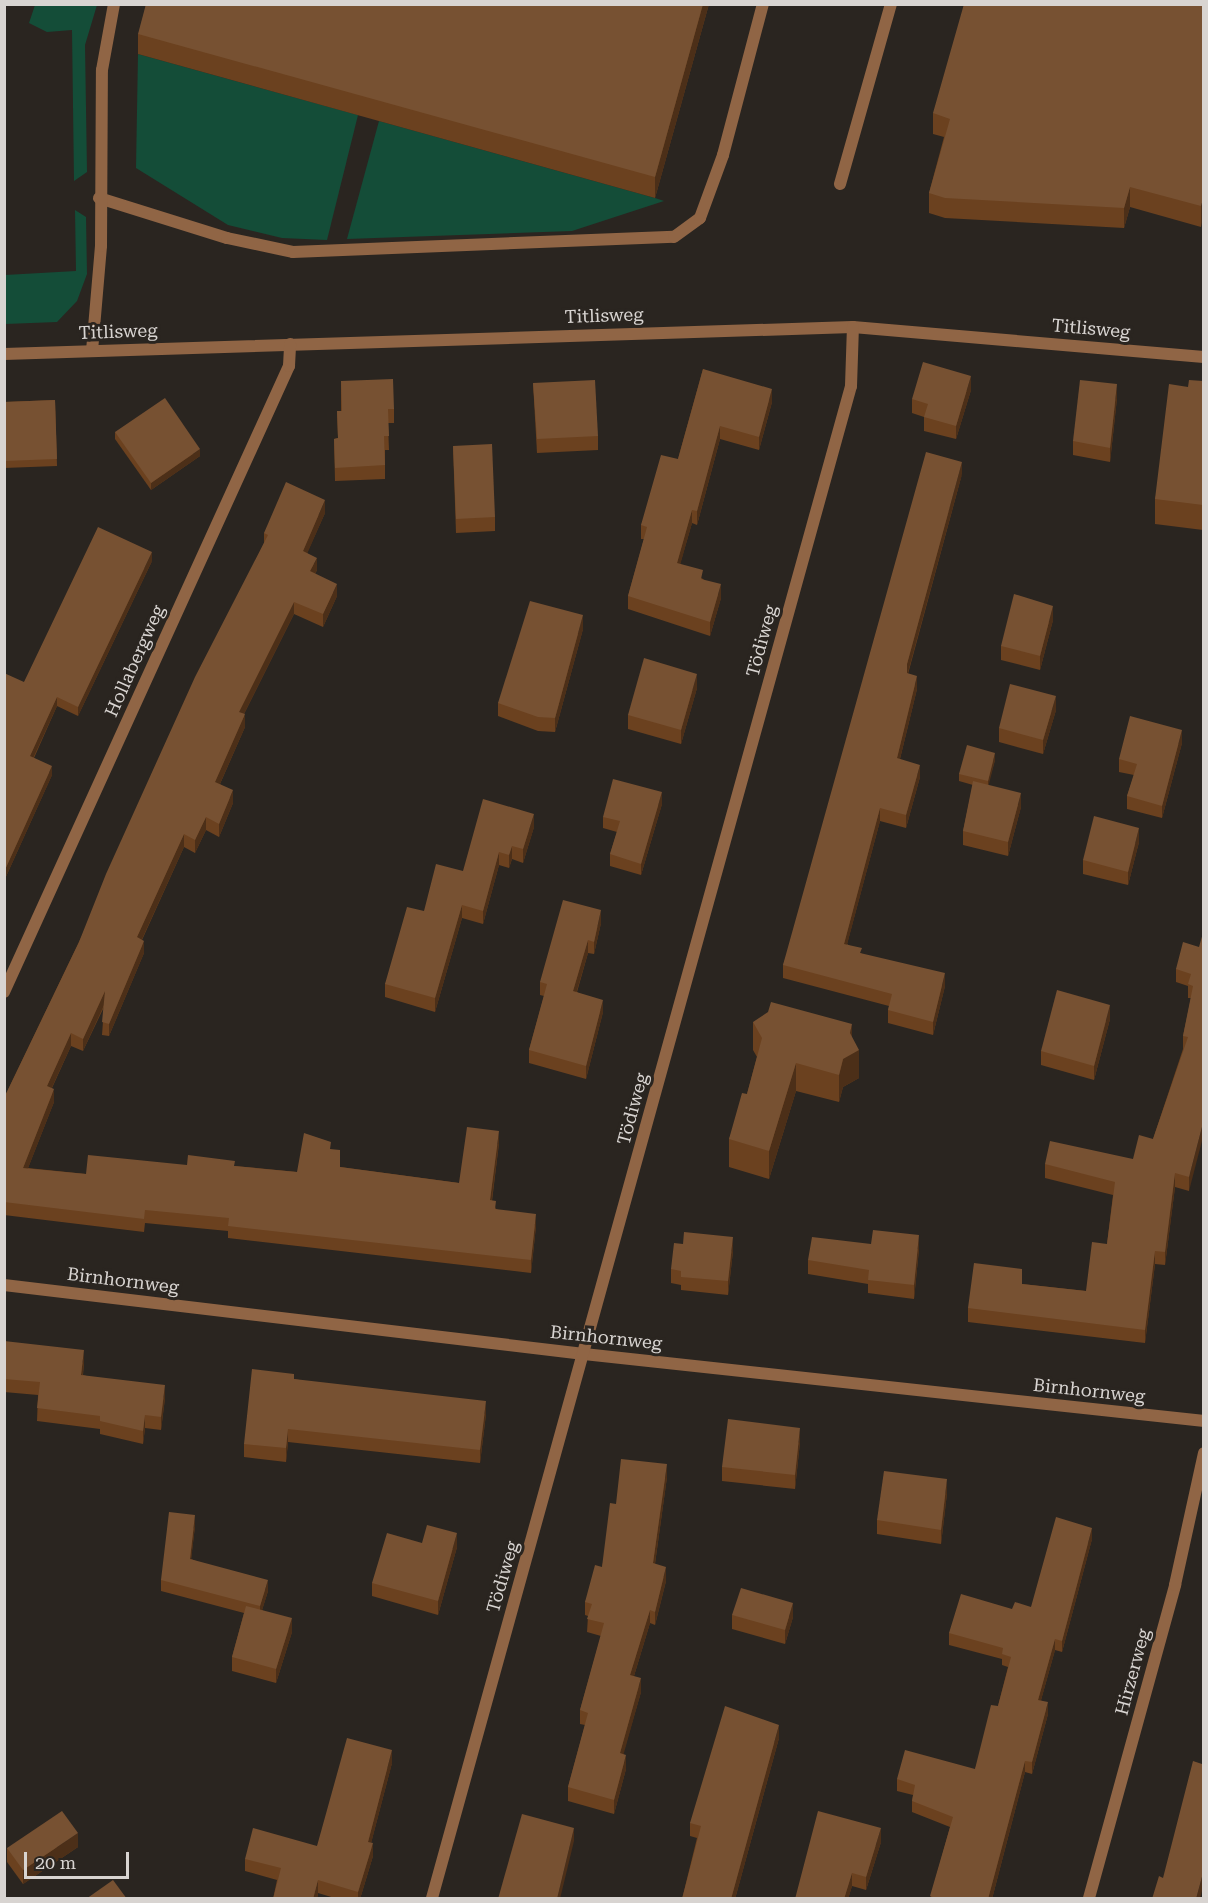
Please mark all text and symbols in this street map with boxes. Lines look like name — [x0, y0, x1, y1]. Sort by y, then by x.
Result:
street label: Titlisweg — [564, 304, 644, 328]
street label: Titlisweg — [1051, 315, 1131, 343]
street label: Titlisweg — [78, 320, 158, 344]
street label: Hollabergweg — [101, 602, 169, 720]
street label: Tödiweg — [742, 603, 782, 679]
street label: Tödiweg — [613, 1071, 653, 1147]
street label: Birnhornweg — [66, 1263, 180, 1299]
street label: Birnhornweg — [549, 1321, 663, 1355]
street label: Birnhornweg — [1032, 1374, 1146, 1408]
street label: Tödiweg — [482, 1539, 524, 1615]
street label: Hirzerweg — [1111, 1626, 1155, 1718]
scale bar — [27, 1840, 132, 1878]
text: 20 m — [35, 1852, 76, 1873]

